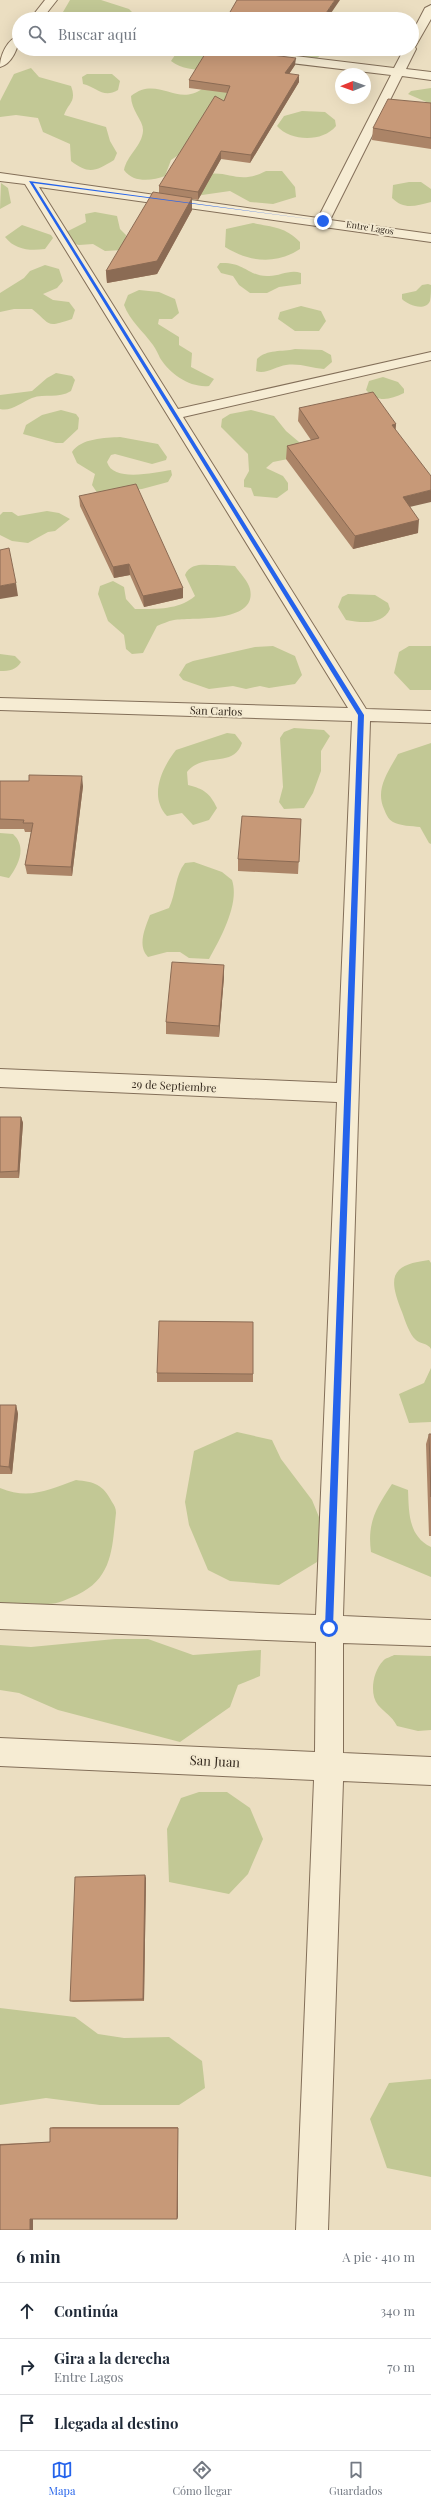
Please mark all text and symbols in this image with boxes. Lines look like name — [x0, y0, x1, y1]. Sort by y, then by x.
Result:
search box — [12, 12, 419, 56]
icon: search — [26, 23, 48, 45]
text: Buscar aquí — [58, 24, 137, 44]
north arrow — [335, 68, 371, 104]
route end — [314, 212, 332, 230]
street label: Entre Lagos — [345, 217, 395, 237]
street label: San Carlos — [190, 702, 243, 719]
street label: 29 de Septiembre — [131, 1076, 217, 1095]
route start — [320, 1619, 338, 1637]
street label: San Juan — [189, 1751, 241, 1770]
text: 6 min — [16, 2245, 61, 2267]
text: A pie · 410 m — [342, 2248, 415, 2265]
icon: ahead — [16, 2300, 38, 2322]
text: Continúa — [54, 2301, 118, 2321]
text: 340 m — [380, 2302, 415, 2319]
text: Gira a la derecha — [54, 2348, 170, 2368]
icon: right — [16, 2356, 38, 2378]
text: 70 m — [387, 2358, 415, 2375]
text: Entre Lagos — [54, 2368, 123, 2385]
icon: arrive — [16, 2412, 38, 2434]
text: Llegada al destino — [54, 2413, 178, 2433]
tab: Mapa — [49, 2459, 75, 2498]
tab: Cómo llegar — [172, 2459, 232, 2498]
tab: Guardados — [329, 2459, 382, 2498]

